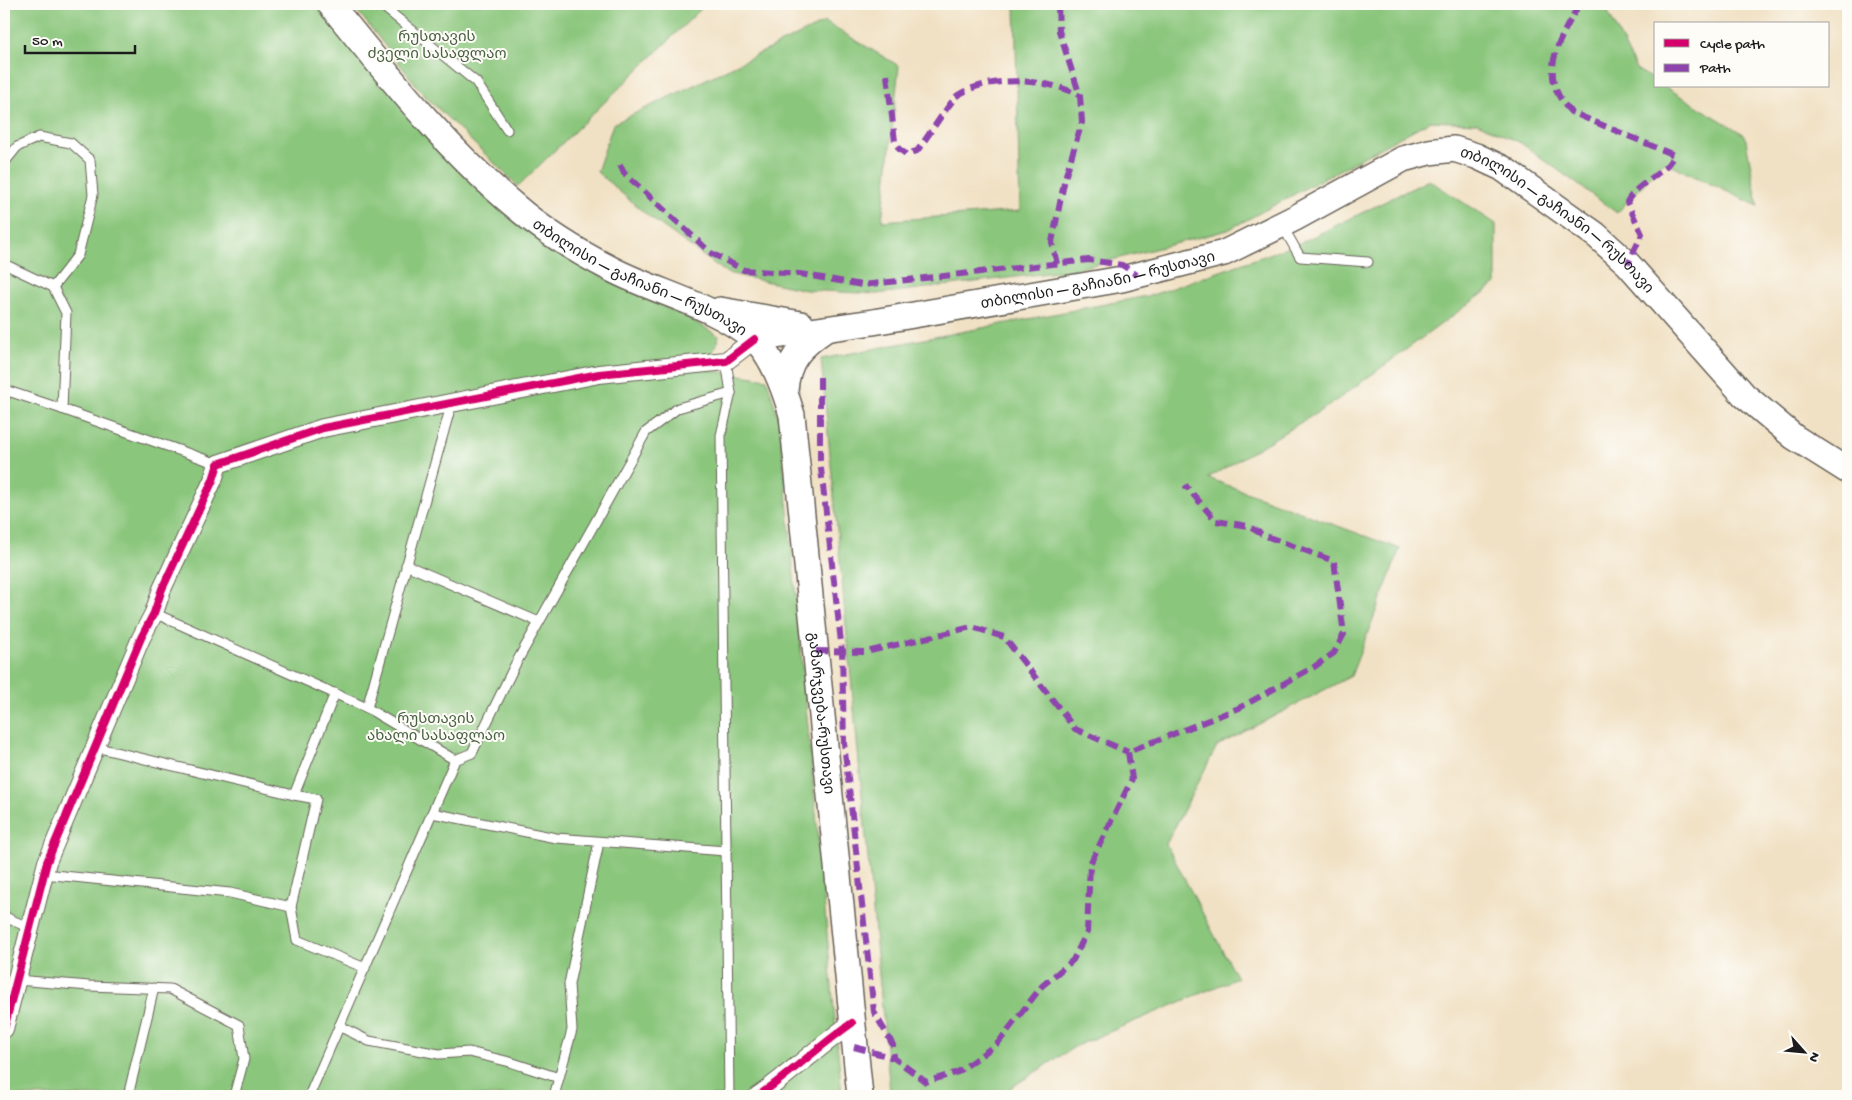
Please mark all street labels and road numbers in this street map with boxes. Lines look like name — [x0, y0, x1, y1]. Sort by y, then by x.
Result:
street label: თბილისი — გაჩიანი — რუსთავი — [1457, 144, 1657, 298]
street label: თბილისი — გაჩიანი — რუსთავი — [528, 216, 750, 341]
street label: თბილისი — გაჩიანი — რუსთავი — [980, 249, 1217, 314]
street label: გამარჯვება-რუსთავი — [803, 632, 837, 795]

